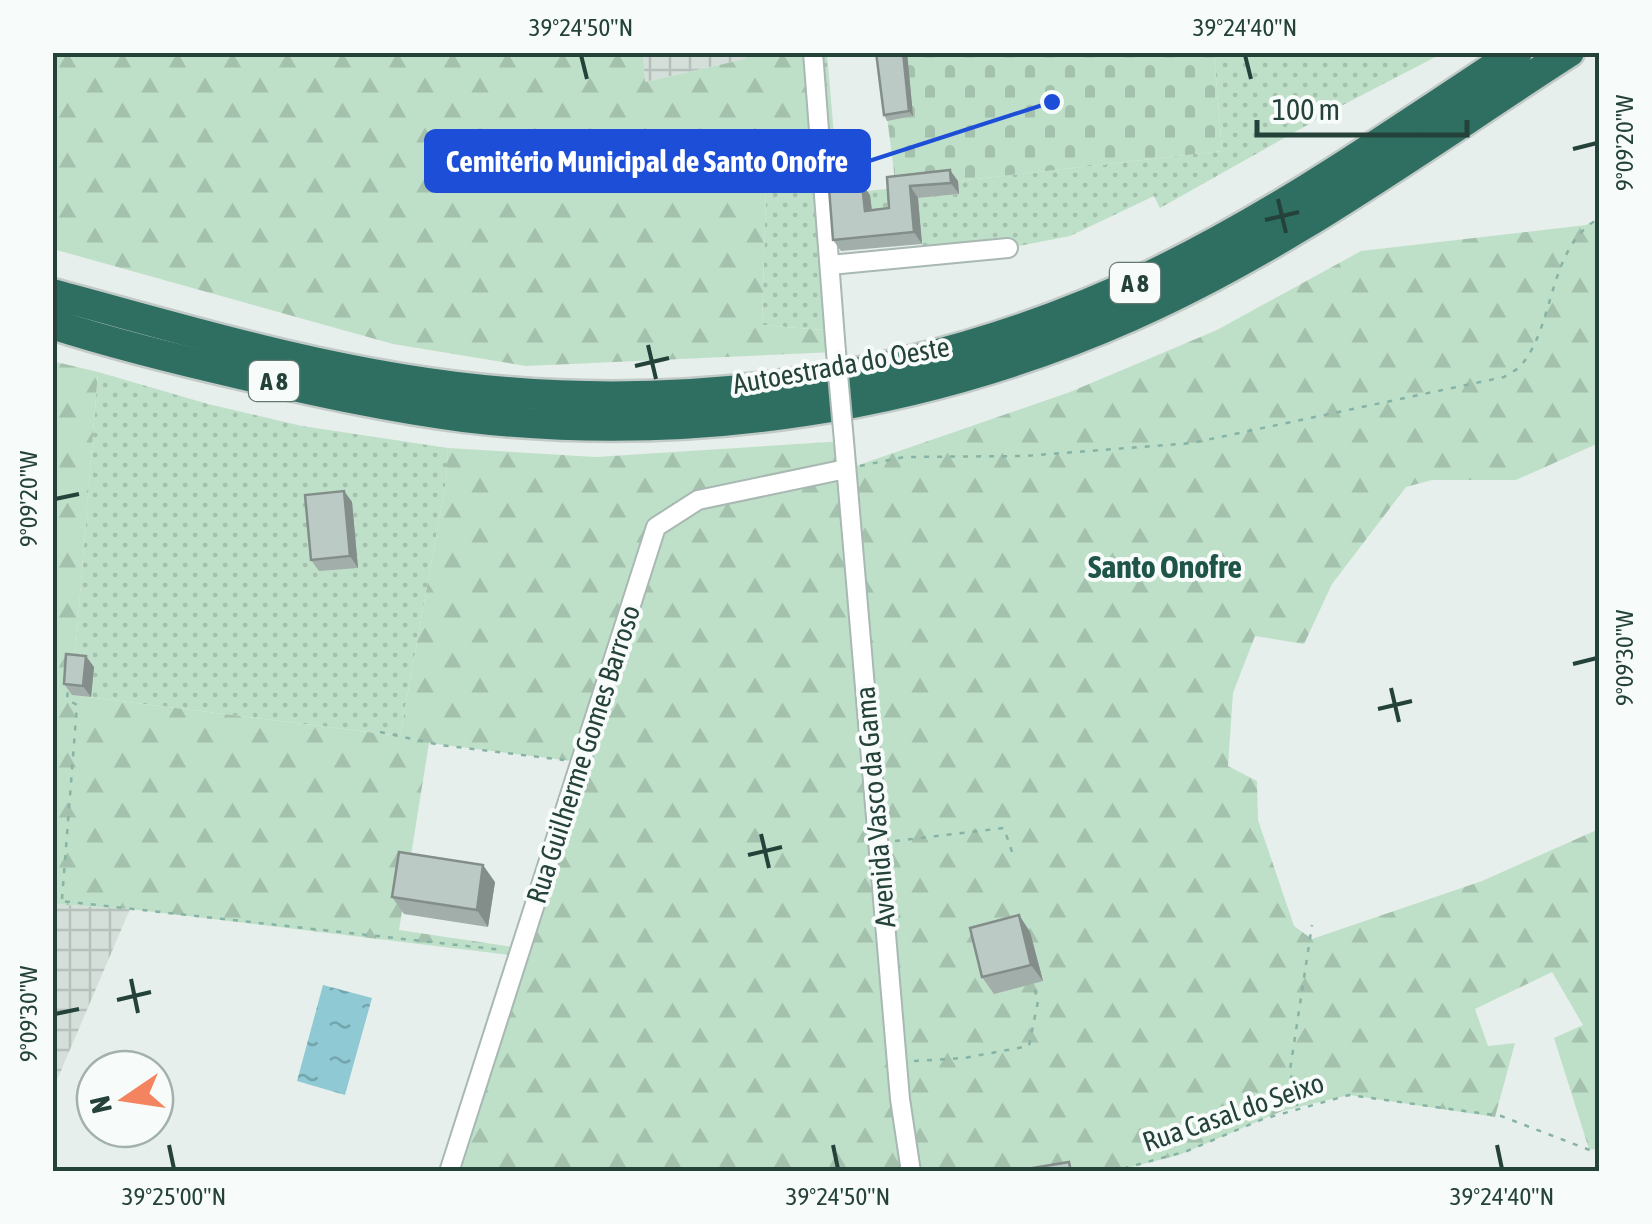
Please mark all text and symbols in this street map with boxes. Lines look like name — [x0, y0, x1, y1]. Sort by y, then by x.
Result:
text: 39°24'50"N — [529, 13, 633, 41]
text: 39°24'40"N — [1193, 13, 1297, 41]
scale bar — [1257, 75, 1467, 137]
text: 100 m — [1272, 92, 1340, 126]
text: 9°09'20"W — [1610, 94, 1638, 191]
callout: Cemitério Municipal de Santo Onofre — [426, 131, 869, 191]
text: Cemitério Municipal de Santo Onofre — [446, 144, 848, 178]
road number: A 8 — [1110, 263, 1160, 303]
street label: Autoestrada do Oeste — [730, 330, 952, 400]
road number: A 8 — [249, 361, 299, 401]
text: 9°09'20"W — [14, 450, 42, 547]
district label: Santo Onofre — [1088, 548, 1242, 585]
street label: Rua Guilherme Gomes Barroso — [520, 601, 646, 907]
text: 9°09'30"W — [1610, 609, 1638, 706]
street label: Avenida Vasco da Gama — [849, 685, 901, 929]
text: 9°09'30"W — [14, 965, 42, 1062]
north arrow — [75, 1049, 175, 1149]
street label: Rua Casal do Seixo — [1138, 1066, 1328, 1158]
text: N — [83, 1093, 118, 1116]
text: 39°25'00"N — [122, 1182, 226, 1210]
text: 39°24'50"N — [786, 1182, 890, 1210]
text: 39°24'40"N — [1450, 1182, 1554, 1210]

